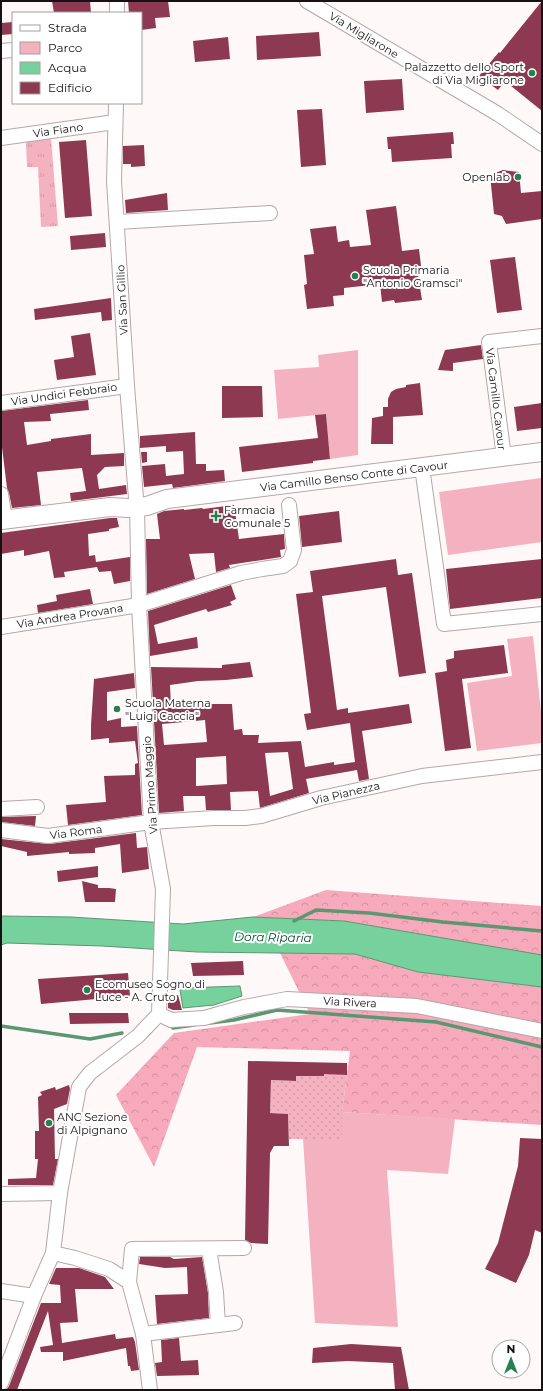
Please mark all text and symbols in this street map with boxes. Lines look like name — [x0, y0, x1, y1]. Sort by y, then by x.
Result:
street label: Via Migliarone — [327, 9, 402, 61]
legend — [12, 12, 142, 104]
text: Strada — [48, 20, 87, 35]
text: Parco — [48, 40, 82, 55]
text: Acqua — [48, 60, 86, 75]
place label: Palazzetto dello Sport di Via Migliarone — [404, 60, 525, 87]
marker: Palazzetto dello Sport di Via Migliarone — [527, 68, 537, 78]
text: Edificio — [48, 80, 92, 95]
street label: Via Fiano — [32, 120, 84, 140]
place label: Openlab — [462, 170, 510, 184]
marker: Openlab — [513, 172, 523, 182]
place label: Scuola Primaria "Antonio Gramsci" — [363, 263, 462, 290]
street label: Via San Gillio — [113, 264, 131, 336]
marker: Scuola Primaria "Antonio Gramsci" — [350, 271, 360, 281]
street label: Via Camillo Cavour — [483, 347, 509, 451]
street label: Via Undici Febbraio — [10, 380, 118, 408]
street label: Via Camillo Benso Conte di Cavour — [259, 458, 449, 494]
place label: Farmacia Comunale 5 — [224, 503, 290, 530]
marker: Farmacia Comunale 5 — [211, 511, 221, 521]
street label: Via Andrea Provana — [16, 601, 124, 631]
place label: Scuola Materna "Luigi Caccia" — [125, 696, 211, 723]
marker: Scuola Materna "Luigi Caccia" — [112, 704, 122, 714]
street label: Via Primo Maggio — [140, 735, 160, 834]
street label: Via Pianezza — [311, 778, 381, 808]
street label: Via Roma — [49, 822, 103, 842]
water label: Dora Riparia — [234, 929, 312, 945]
place label: Ecomuseo Sogno di Luce - A. Cruto — [95, 977, 205, 1004]
marker: Ecomuseo Sogno di Luce - A. Cruto — [82, 985, 92, 995]
street label: Via Rivera — [323, 994, 377, 1010]
place label: ANC Sezione di Alpignano — [57, 1110, 128, 1137]
marker: ANC Sezione di Alpignano — [44, 1118, 54, 1128]
north arrow — [491, 1339, 531, 1379]
text: N — [507, 1342, 515, 1356]

